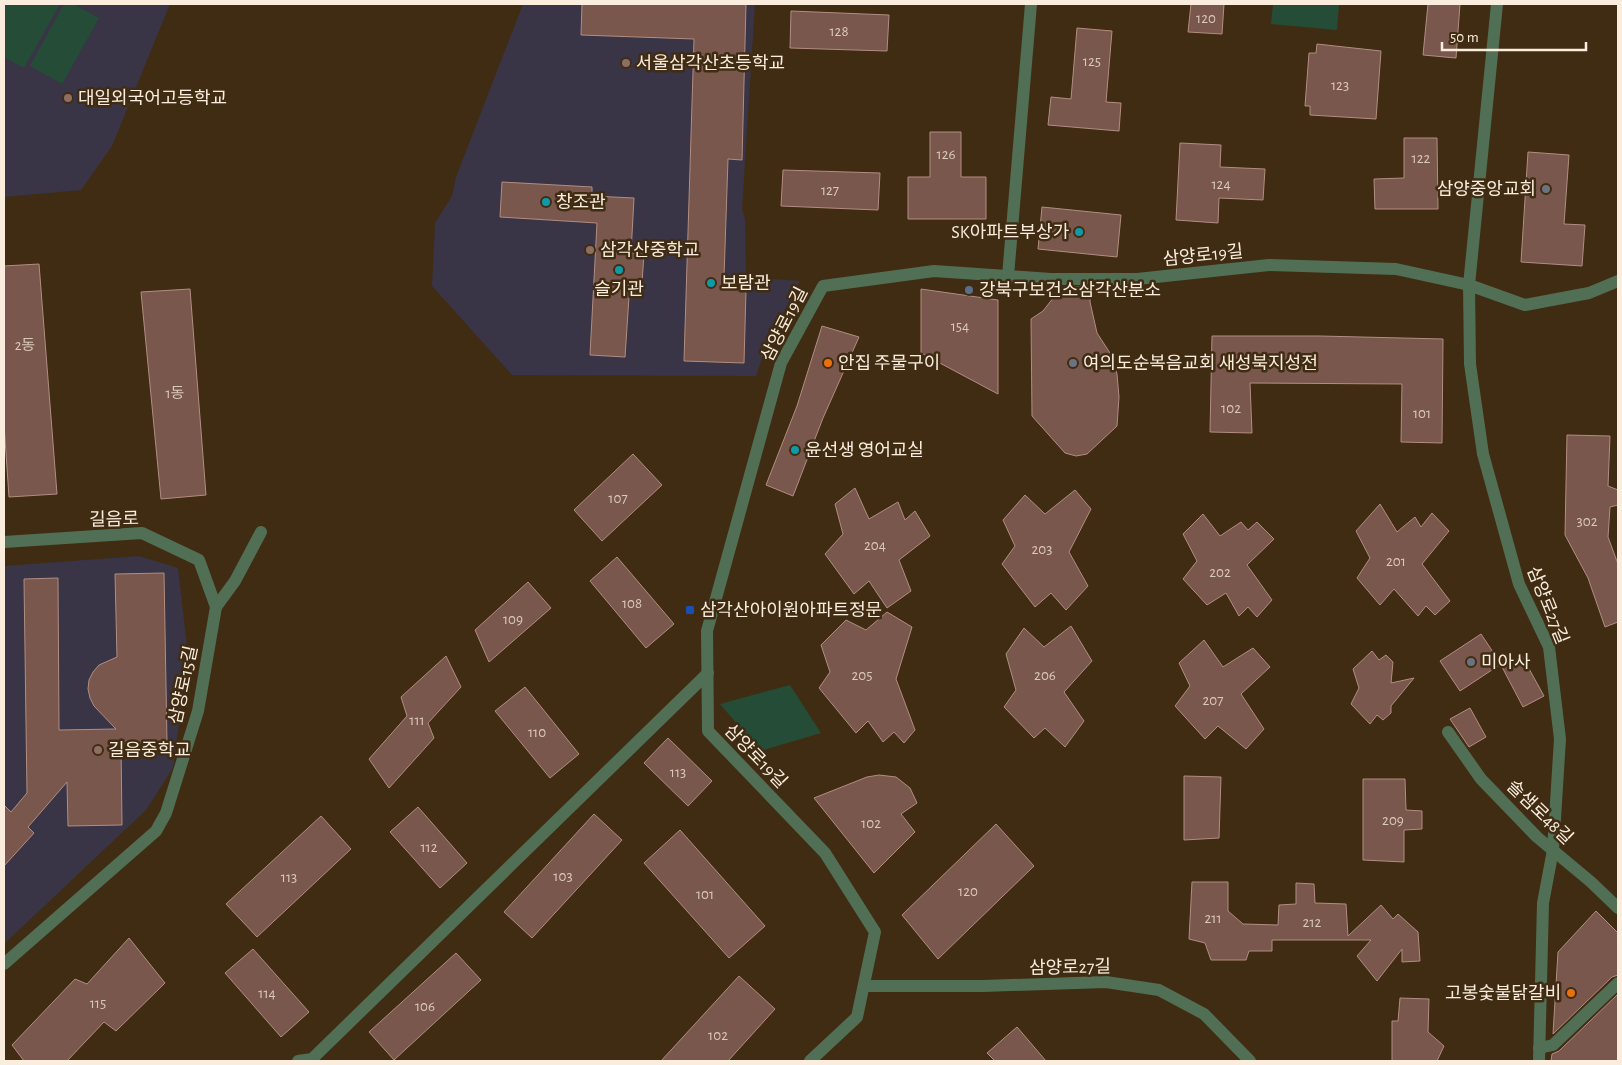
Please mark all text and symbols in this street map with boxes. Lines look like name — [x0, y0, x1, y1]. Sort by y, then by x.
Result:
house number: 120 — [1196, 11, 1216, 26]
scale bar — [1442, 20, 1586, 52]
house number: 128 — [829, 24, 849, 39]
text: 50 m — [1450, 30, 1479, 45]
place label: 서울삼각산초등학교 — [636, 53, 785, 73]
house number: 125 — [1083, 54, 1101, 69]
marker: 서울삼각산초등학교 — [620, 57, 632, 69]
house number: 123 — [1331, 78, 1349, 93]
place label: 대일외국어고등학교 — [78, 88, 227, 108]
marker: 대일외국어고등학교 — [62, 92, 74, 104]
house number: 126 — [936, 147, 956, 162]
house number: 122 — [1412, 151, 1431, 166]
house number: 124 — [1211, 177, 1231, 192]
place label: 삼양중앙교회 — [1437, 179, 1536, 199]
house number: 127 — [821, 183, 839, 198]
marker: 삼양중앙교회 — [1540, 183, 1552, 195]
place label: 창조관 — [556, 193, 606, 212]
marker: 창조관 — [540, 196, 552, 208]
place label: SK아파트부상가 — [951, 222, 1069, 242]
marker: SK아파트부상가 — [1073, 226, 1085, 238]
place label: 삼각산중학교 — [600, 240, 699, 260]
street label: 삼양로19길 — [1162, 241, 1244, 269]
marker: 삼각산중학교 — [584, 244, 596, 256]
marker: 슬기관 — [613, 264, 625, 276]
place label: 보람관 — [721, 273, 771, 293]
marker: 보람관 — [705, 277, 717, 289]
place label: 슬기관 — [594, 279, 644, 299]
place label: 강북구보건소삼각산분소 — [979, 280, 1161, 300]
street label: 삼양로19길 — [757, 283, 811, 365]
marker: 강북구보건소삼각산분소 — [963, 284, 975, 296]
house number: 154 — [951, 319, 969, 334]
house number: 2동 — [15, 338, 35, 353]
place label: 안집 주물구이 — [838, 353, 940, 373]
place label: 여의도순복음교회 새성북지성전 — [1083, 353, 1318, 373]
marker: 안집 주물구이 — [822, 357, 834, 369]
marker: 여의도순복음교회 새성북지성전 — [1067, 357, 1079, 369]
house number: 1동 — [166, 386, 184, 401]
house number: 102 — [1221, 401, 1241, 416]
house number: 101 — [1413, 406, 1431, 421]
place label: 윤선생 영어교실 — [805, 440, 924, 460]
marker: 윤선생 영어교실 — [789, 444, 801, 456]
house number: 107 — [608, 491, 628, 506]
street label: 길음로 — [89, 510, 139, 529]
house number: 302 — [1577, 514, 1598, 529]
house number: 204 — [864, 538, 886, 553]
house number: 203 — [1032, 542, 1052, 557]
house number: 201 — [1386, 554, 1406, 569]
street label: 삼양로27길 — [1523, 563, 1573, 647]
house number: 202 — [1209, 565, 1231, 580]
house number: 108 — [622, 596, 642, 611]
place label: 삼각산아이원아파트정문 — [700, 600, 882, 620]
marker: 삼각산아이원아파트정문 — [684, 604, 696, 616]
house number: 109 — [503, 612, 523, 627]
street label: 삼양로15길 — [165, 644, 201, 726]
place label: 미아사 — [1481, 652, 1531, 672]
marker: 미아사 — [1465, 656, 1477, 668]
house number: 205 — [851, 668, 873, 683]
house number: 206 — [1034, 668, 1056, 683]
house number: 207 — [1202, 693, 1224, 708]
house number: 111 — [409, 713, 425, 728]
street label: 삼양로19길 — [721, 720, 791, 792]
house number: 110 — [528, 725, 546, 740]
place label: 길음중학교 — [108, 741, 191, 760]
marker: 길음중학교 — [92, 744, 104, 756]
house number: 113 — [670, 765, 686, 780]
street label: 솔샘로48길 — [1503, 776, 1577, 848]
house number: 209 — [1382, 813, 1404, 828]
house number: 102 — [861, 816, 881, 831]
house number: 112 — [420, 840, 438, 855]
house number: 103 — [553, 869, 573, 884]
house number: 113 — [281, 870, 297, 885]
house number: 120 — [958, 884, 978, 899]
house number: 101 — [696, 887, 714, 902]
house number: 211 — [1204, 911, 1222, 926]
house number: 212 — [1303, 915, 1322, 930]
street label: 삼양로27길 — [1029, 956, 1111, 978]
place label: 고봉숯불닭갈비 — [1445, 983, 1561, 1003]
house number: 114 — [258, 986, 276, 1001]
marker: 고봉숯불닭갈비 — [1565, 987, 1577, 999]
house number: 115 — [90, 996, 106, 1011]
house number: 106 — [415, 999, 435, 1014]
house number: 102 — [708, 1028, 728, 1043]

